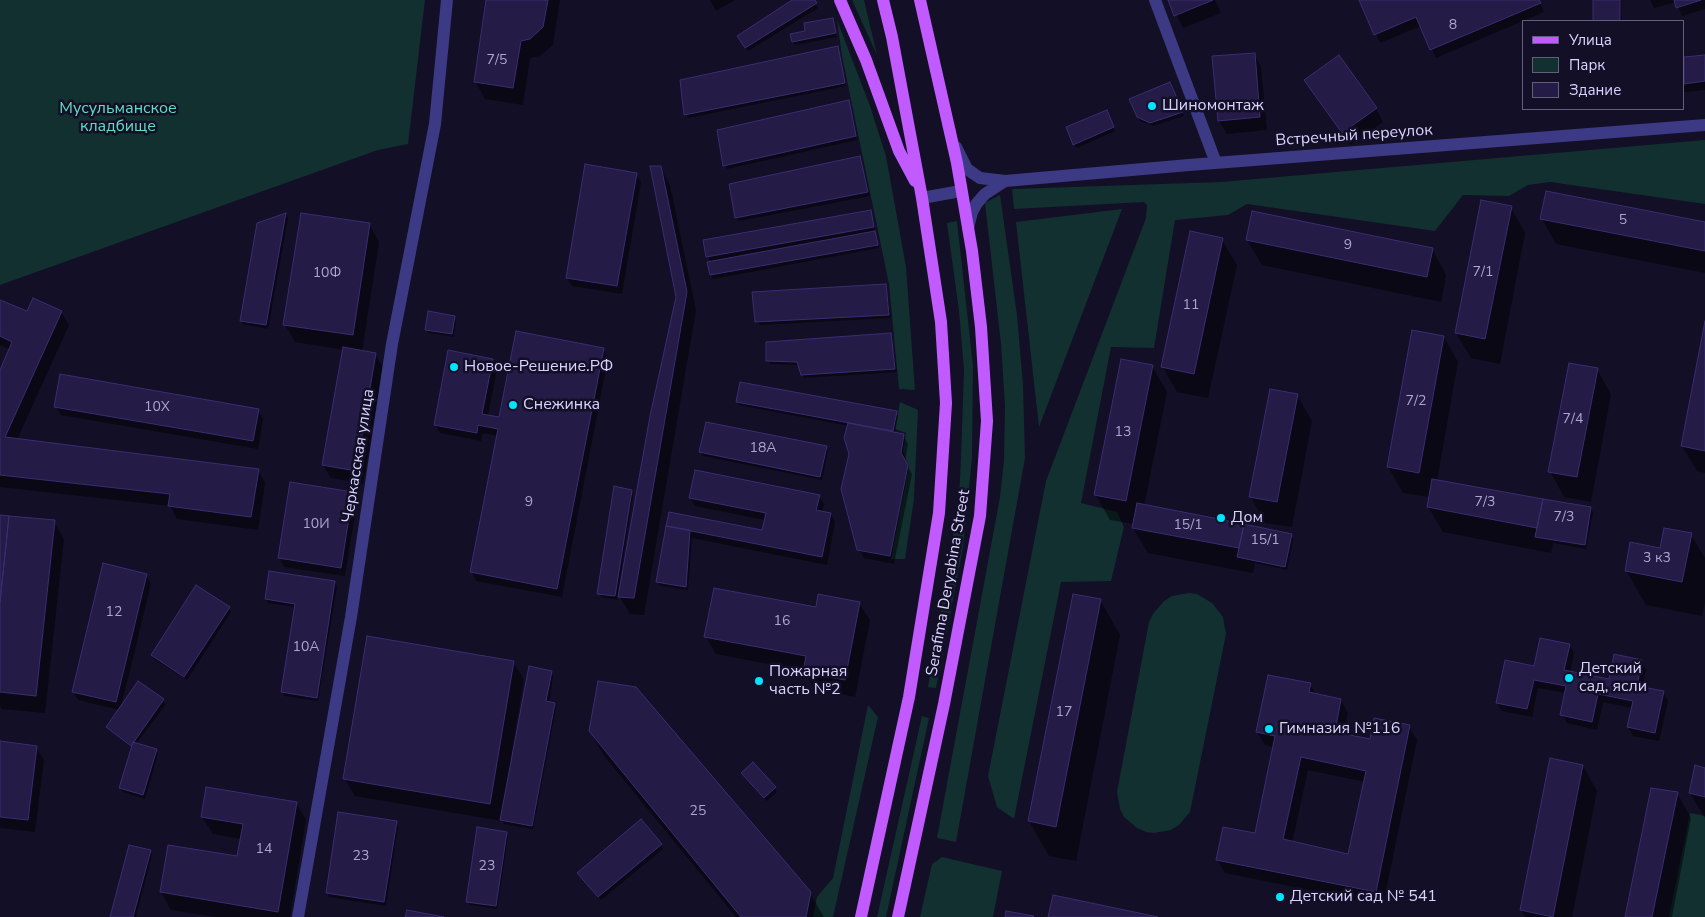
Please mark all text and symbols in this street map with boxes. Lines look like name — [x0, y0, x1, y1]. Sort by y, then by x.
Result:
house number: 8 — [1449, 18, 1457, 34]
legend — [1522, 20, 1685, 110]
text: Улица — [1569, 30, 1612, 50]
house number: 7/5 — [487, 53, 507, 69]
text: Парк — [1569, 55, 1605, 75]
text: Здание — [1569, 80, 1621, 100]
place label: Шиномонтаж — [1162, 96, 1264, 116]
park label: Мусульманское кладбище — [59, 99, 177, 137]
marker: Шиномонтаж — [1146, 100, 1158, 112]
street label: Встречный переулок — [1275, 121, 1433, 151]
house number: 5 — [1619, 213, 1627, 229]
house number: 9 — [1344, 238, 1352, 254]
house number: 7/1 — [1473, 265, 1493, 281]
house number: 10Ф — [313, 266, 341, 282]
house number: 11 — [1183, 298, 1199, 314]
place label: Новое-Решение.РФ — [464, 357, 613, 377]
marker: Новое-Решение.РФ — [448, 361, 460, 373]
street label: Черкасская улица — [339, 388, 379, 524]
house number: 7/2 — [1406, 394, 1426, 410]
place label: Снежинка — [523, 395, 600, 415]
marker: Снежинка — [507, 399, 519, 411]
house number: 10Х — [144, 400, 170, 416]
house number: 7/4 — [1563, 412, 1583, 428]
house number: 13 — [1115, 425, 1131, 441]
house number: 18А — [749, 441, 777, 457]
street label: Serafima Deryabina Street — [923, 488, 975, 678]
house number: 9 — [525, 495, 533, 511]
house number: 7/3 — [1475, 495, 1495, 511]
place label: Дом — [1231, 508, 1263, 528]
house number: 7/3 — [1554, 510, 1574, 526]
marker: Дом — [1215, 512, 1227, 524]
house number: 10И — [302, 517, 330, 533]
house number: 15/1 — [1173, 518, 1203, 534]
house number: 15/1 — [1250, 533, 1280, 549]
house number: 3 к3 — [1643, 551, 1671, 567]
house number: 12 — [106, 605, 122, 621]
house number: 16 — [774, 614, 790, 630]
house number: 10А — [292, 640, 320, 656]
place label: Детский сад, ясли — [1579, 659, 1647, 697]
place label: Пожарная часть №2 — [769, 662, 847, 700]
marker: Детский сад, ясли — [1563, 672, 1575, 684]
marker: Пожарная часть №2 — [753, 675, 765, 687]
house number: 17 — [1056, 705, 1072, 721]
place label: Гимназия №116 — [1279, 719, 1400, 739]
marker: Гимназия №116 — [1263, 723, 1275, 735]
house number: 25 — [690, 804, 706, 820]
house number: 14 — [256, 842, 272, 858]
house number: 23 — [353, 849, 369, 865]
house number: 23 — [479, 859, 495, 875]
place label: Детский сад № 541 — [1290, 887, 1437, 907]
marker: Детский сад № 541 — [1274, 891, 1286, 903]

